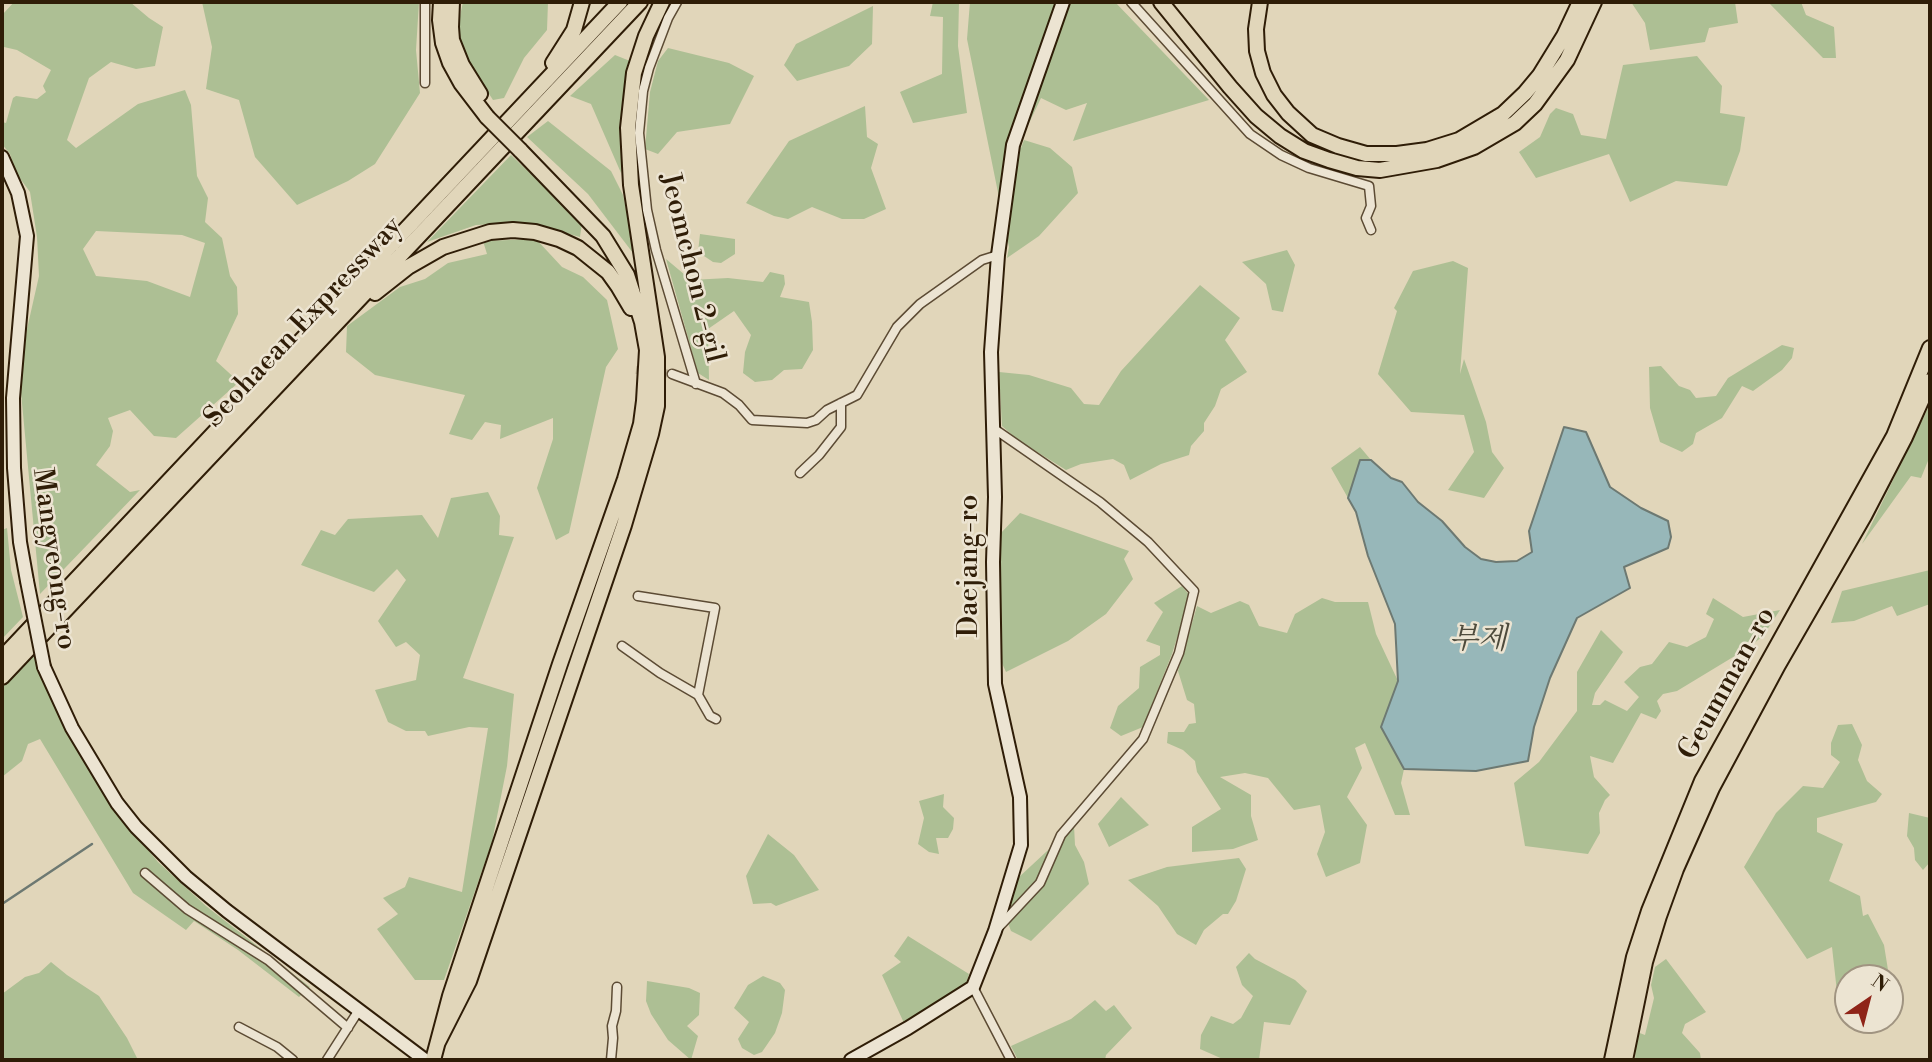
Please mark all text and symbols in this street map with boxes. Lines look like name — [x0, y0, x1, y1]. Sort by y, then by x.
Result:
street label: Jeomchon 2-gil — [651, 170, 731, 366]
street label: Seohaean Expressway — [198, 211, 410, 435]
street label: Mangyeong-ro — [24, 466, 82, 652]
street label: Daejang-ro — [953, 494, 987, 638]
street label: Geumman-ro — [1672, 602, 1784, 766]
water label: 부제 — [1449, 623, 1507, 659]
north arrow — [1834, 964, 1904, 1034]
text: N — [1867, 969, 1893, 998]

